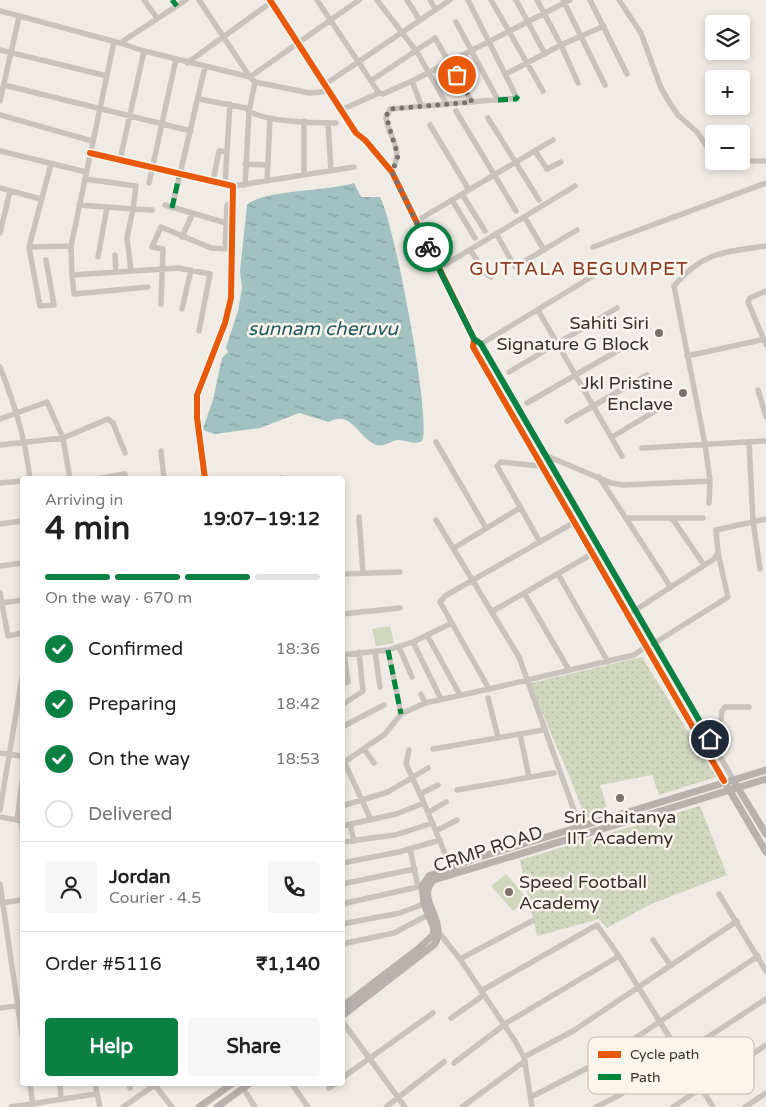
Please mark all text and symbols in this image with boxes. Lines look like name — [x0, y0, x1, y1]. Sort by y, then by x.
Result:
map controls — [705, 15, 750, 170]
button: layers — [705, 15, 750, 60]
pin — [436, 54, 478, 96]
icon: bag — [443, 61, 471, 89]
button: + — [705, 70, 750, 115]
button: − — [705, 125, 750, 170]
courier — [403, 222, 453, 272]
icon: bike — [414, 233, 442, 261]
district label: GUTTALA BEGUMPET — [469, 258, 689, 280]
place label: Sahiti Siri Signature G Block — [497, 312, 649, 355]
water label: sunnam cheruvu — [248, 318, 399, 340]
marker: Sahiti Siri Signature G Block — [653, 327, 665, 339]
place label: Jkl Pristine Enclave — [581, 372, 673, 415]
marker: Jkl Pristine Enclave — [677, 387, 689, 399]
text: Arriving in — [45, 490, 123, 510]
text: 19:07–19:12 — [202, 508, 320, 530]
text: 4 min — [45, 510, 130, 548]
text: On the way · 670 m — [45, 588, 192, 608]
icon: check — [45, 635, 73, 663]
text: Confirmed — [88, 638, 183, 660]
text: 18:36 — [276, 639, 320, 659]
icon: check — [45, 690, 73, 718]
text: Preparing — [88, 693, 177, 715]
text: 18:42 — [276, 694, 320, 714]
pin — [689, 718, 731, 760]
icon: home — [696, 725, 724, 753]
icon: check — [45, 745, 73, 773]
text: On the way — [88, 748, 190, 770]
text: 18:53 — [276, 749, 320, 769]
marker: Sri Chaitanya IIT Academy — [614, 792, 626, 804]
text: Delivered — [88, 803, 173, 825]
place label: Sri Chaitanya IIT Academy — [564, 806, 676, 849]
street label: CRMP ROAD — [431, 821, 545, 877]
button: person — [45, 861, 97, 913]
button: phone — [268, 861, 320, 913]
text: Jordan — [109, 866, 171, 888]
place label: Speed Football Academy — [519, 871, 647, 914]
marker: Speed Football Academy — [503, 886, 515, 898]
text: Courier · 4.5 — [109, 888, 201, 908]
text: Order #5116 — [45, 953, 162, 975]
text: ₹1,140 — [256, 953, 320, 975]
button: Help — [45, 1018, 178, 1076]
button: Share — [188, 1018, 320, 1076]
legend — [588, 1037, 754, 1094]
text: Cycle path — [630, 1046, 699, 1063]
text: Path — [630, 1069, 661, 1086]

